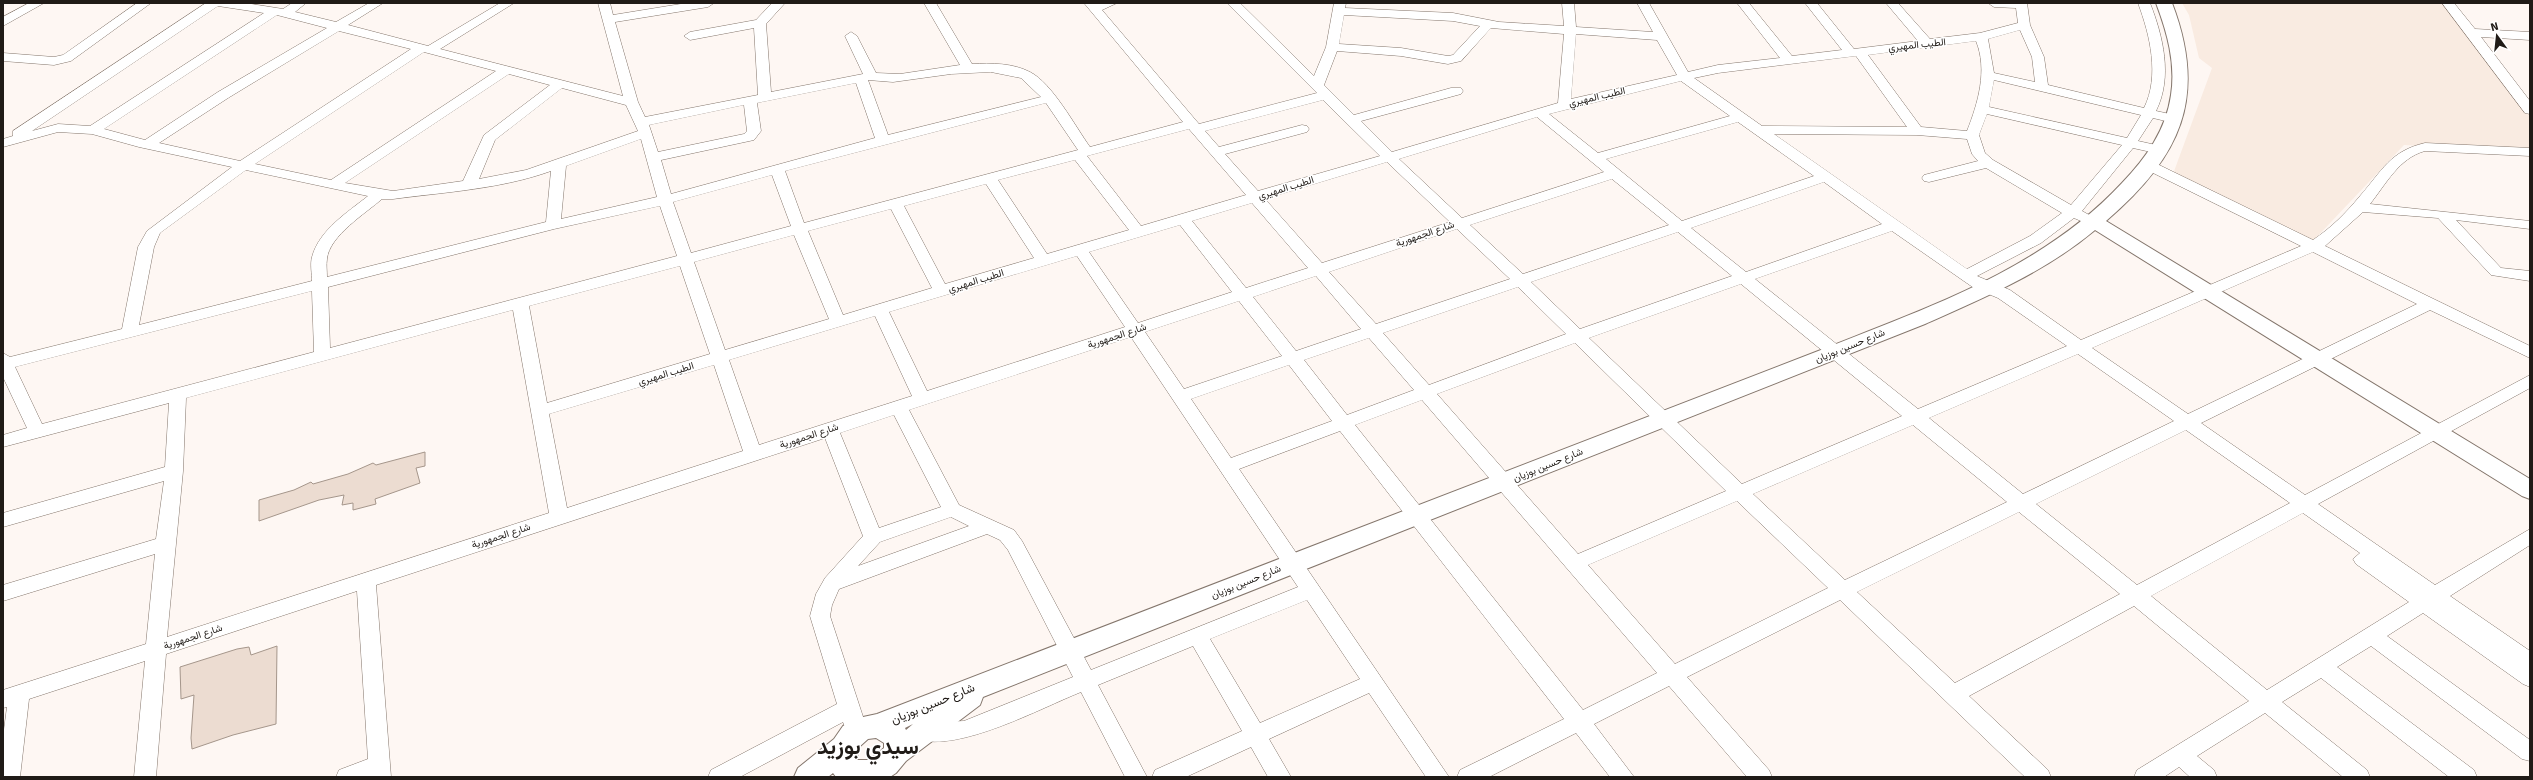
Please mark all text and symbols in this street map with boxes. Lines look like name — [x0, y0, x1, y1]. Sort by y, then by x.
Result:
north arrow — [2477, 16, 2517, 56]
text: N — [2489, 20, 2500, 34]
street label: الطيب المهيري — [1888, 36, 1947, 56]
street label: الطيب المهيري — [1567, 85, 1627, 111]
street label: الطيب المهيري — [1257, 174, 1316, 204]
street label: شارع الجمهورية — [1394, 218, 1456, 250]
street label: الطيب المهيري — [947, 267, 1006, 297]
street label: شارع الجمهورية — [1086, 321, 1148, 351]
street label: شارع حسين بوزيان — [1813, 327, 1887, 365]
street label: الطيب المهيري — [637, 360, 696, 390]
street label: شارع الجمهورية — [778, 421, 840, 451]
street label: شارع حسين بوزيان — [1511, 446, 1585, 484]
street label: شارع الجمهورية — [470, 521, 532, 551]
street label: شارع حسين بوزيان — [1209, 563, 1283, 601]
street label: شارع الجمهورية — [162, 622, 224, 652]
street label: شارع حسين بوزيان — [889, 680, 977, 729]
district label: سيدي بوزيد — [817, 733, 919, 765]

